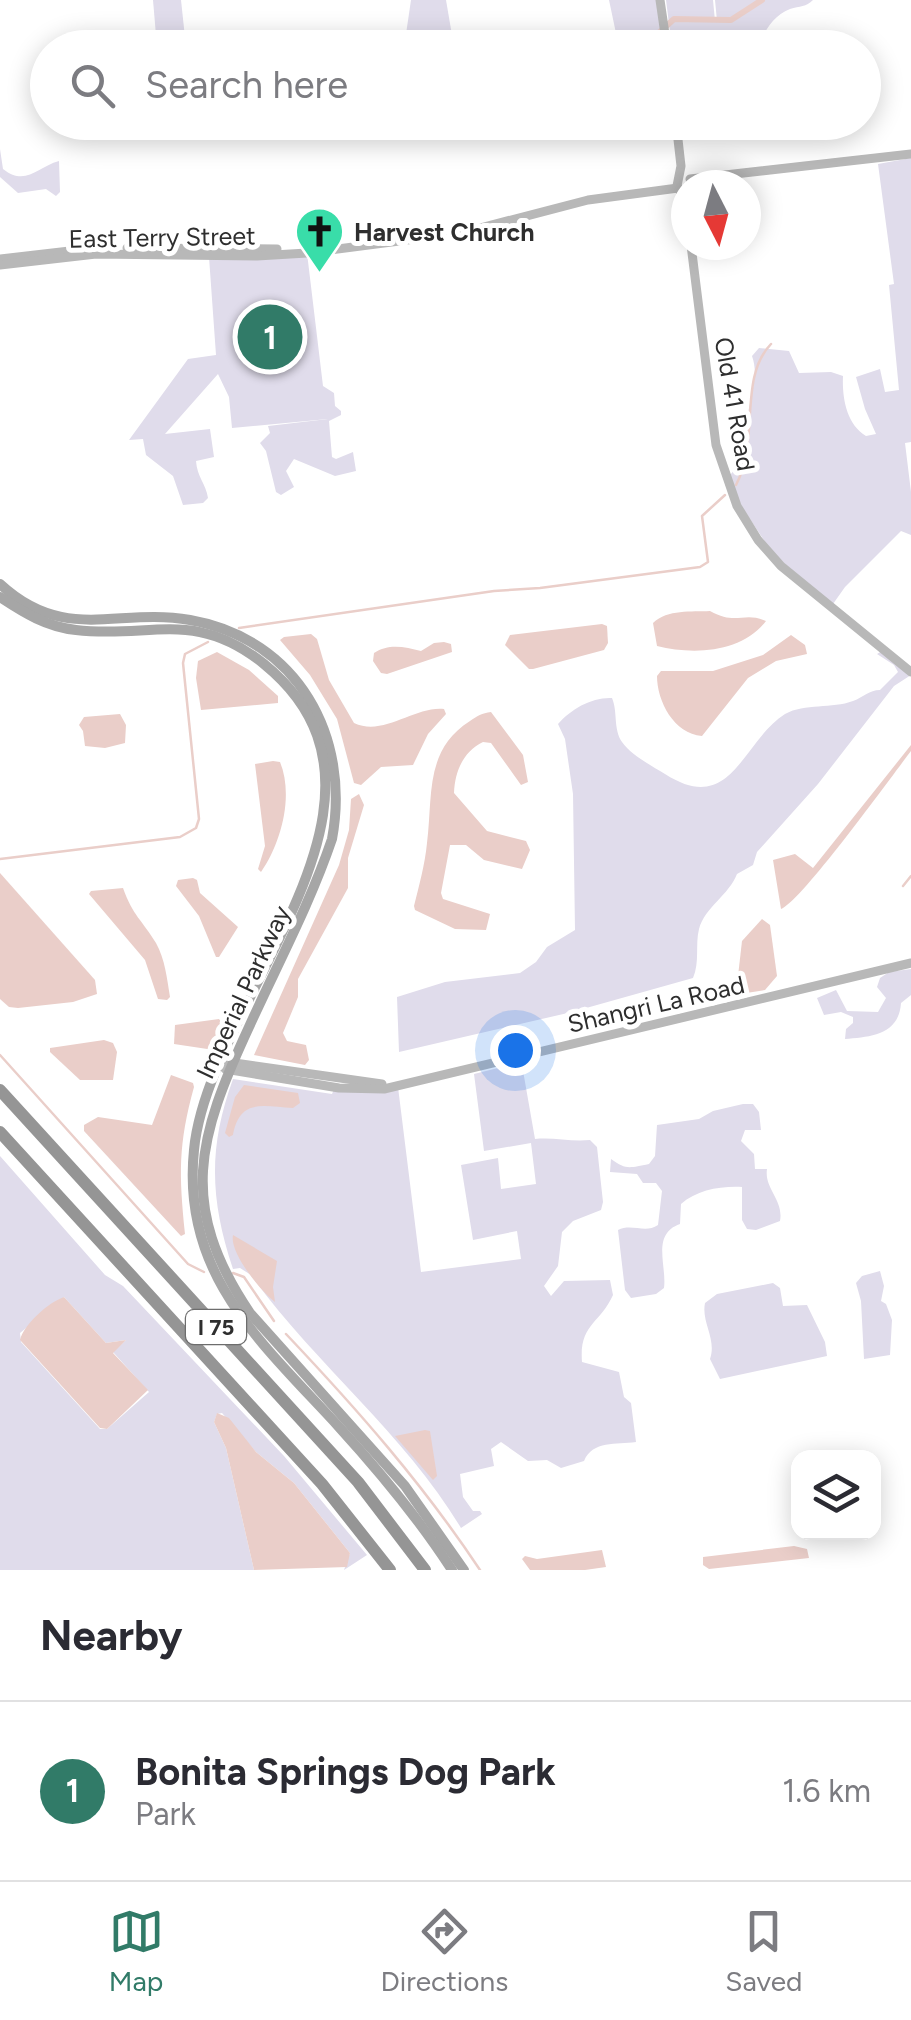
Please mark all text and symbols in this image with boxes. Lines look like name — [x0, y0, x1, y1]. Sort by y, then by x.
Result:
search box — [30, 30, 881, 140]
icon: search — [65, 58, 120, 113]
text: Search here — [145, 62, 348, 108]
north arrow — [671, 170, 761, 260]
church icon: Harvest Church — [293, 206, 345, 274]
place label: Harvest Church — [354, 217, 535, 247]
street label: East Terry Street — [68, 220, 256, 254]
pin: 1 — [238, 300, 302, 374]
street label: Old 41 Road — [708, 335, 762, 473]
street label: Imperial Parkway — [190, 901, 296, 1083]
street label: Shangri La Road — [565, 969, 747, 1039]
your location — [490, 1025, 541, 1076]
road number: I 75 — [186, 1310, 246, 1344]
map controls — [791, 1450, 881, 1540]
button: layers — [791, 1450, 881, 1540]
text: Nearby — [40, 1610, 182, 1661]
text: Bonita Springs Dog Park — [135, 1749, 556, 1795]
text: 1 — [66, 1772, 79, 1810]
text: 1.6 km — [782, 1772, 871, 1810]
text: Park — [135, 1795, 196, 1833]
tab: Map — [109, 1904, 164, 1998]
tab: Directions — [381, 1904, 508, 1998]
tab: Saved — [725, 1904, 802, 1998]

